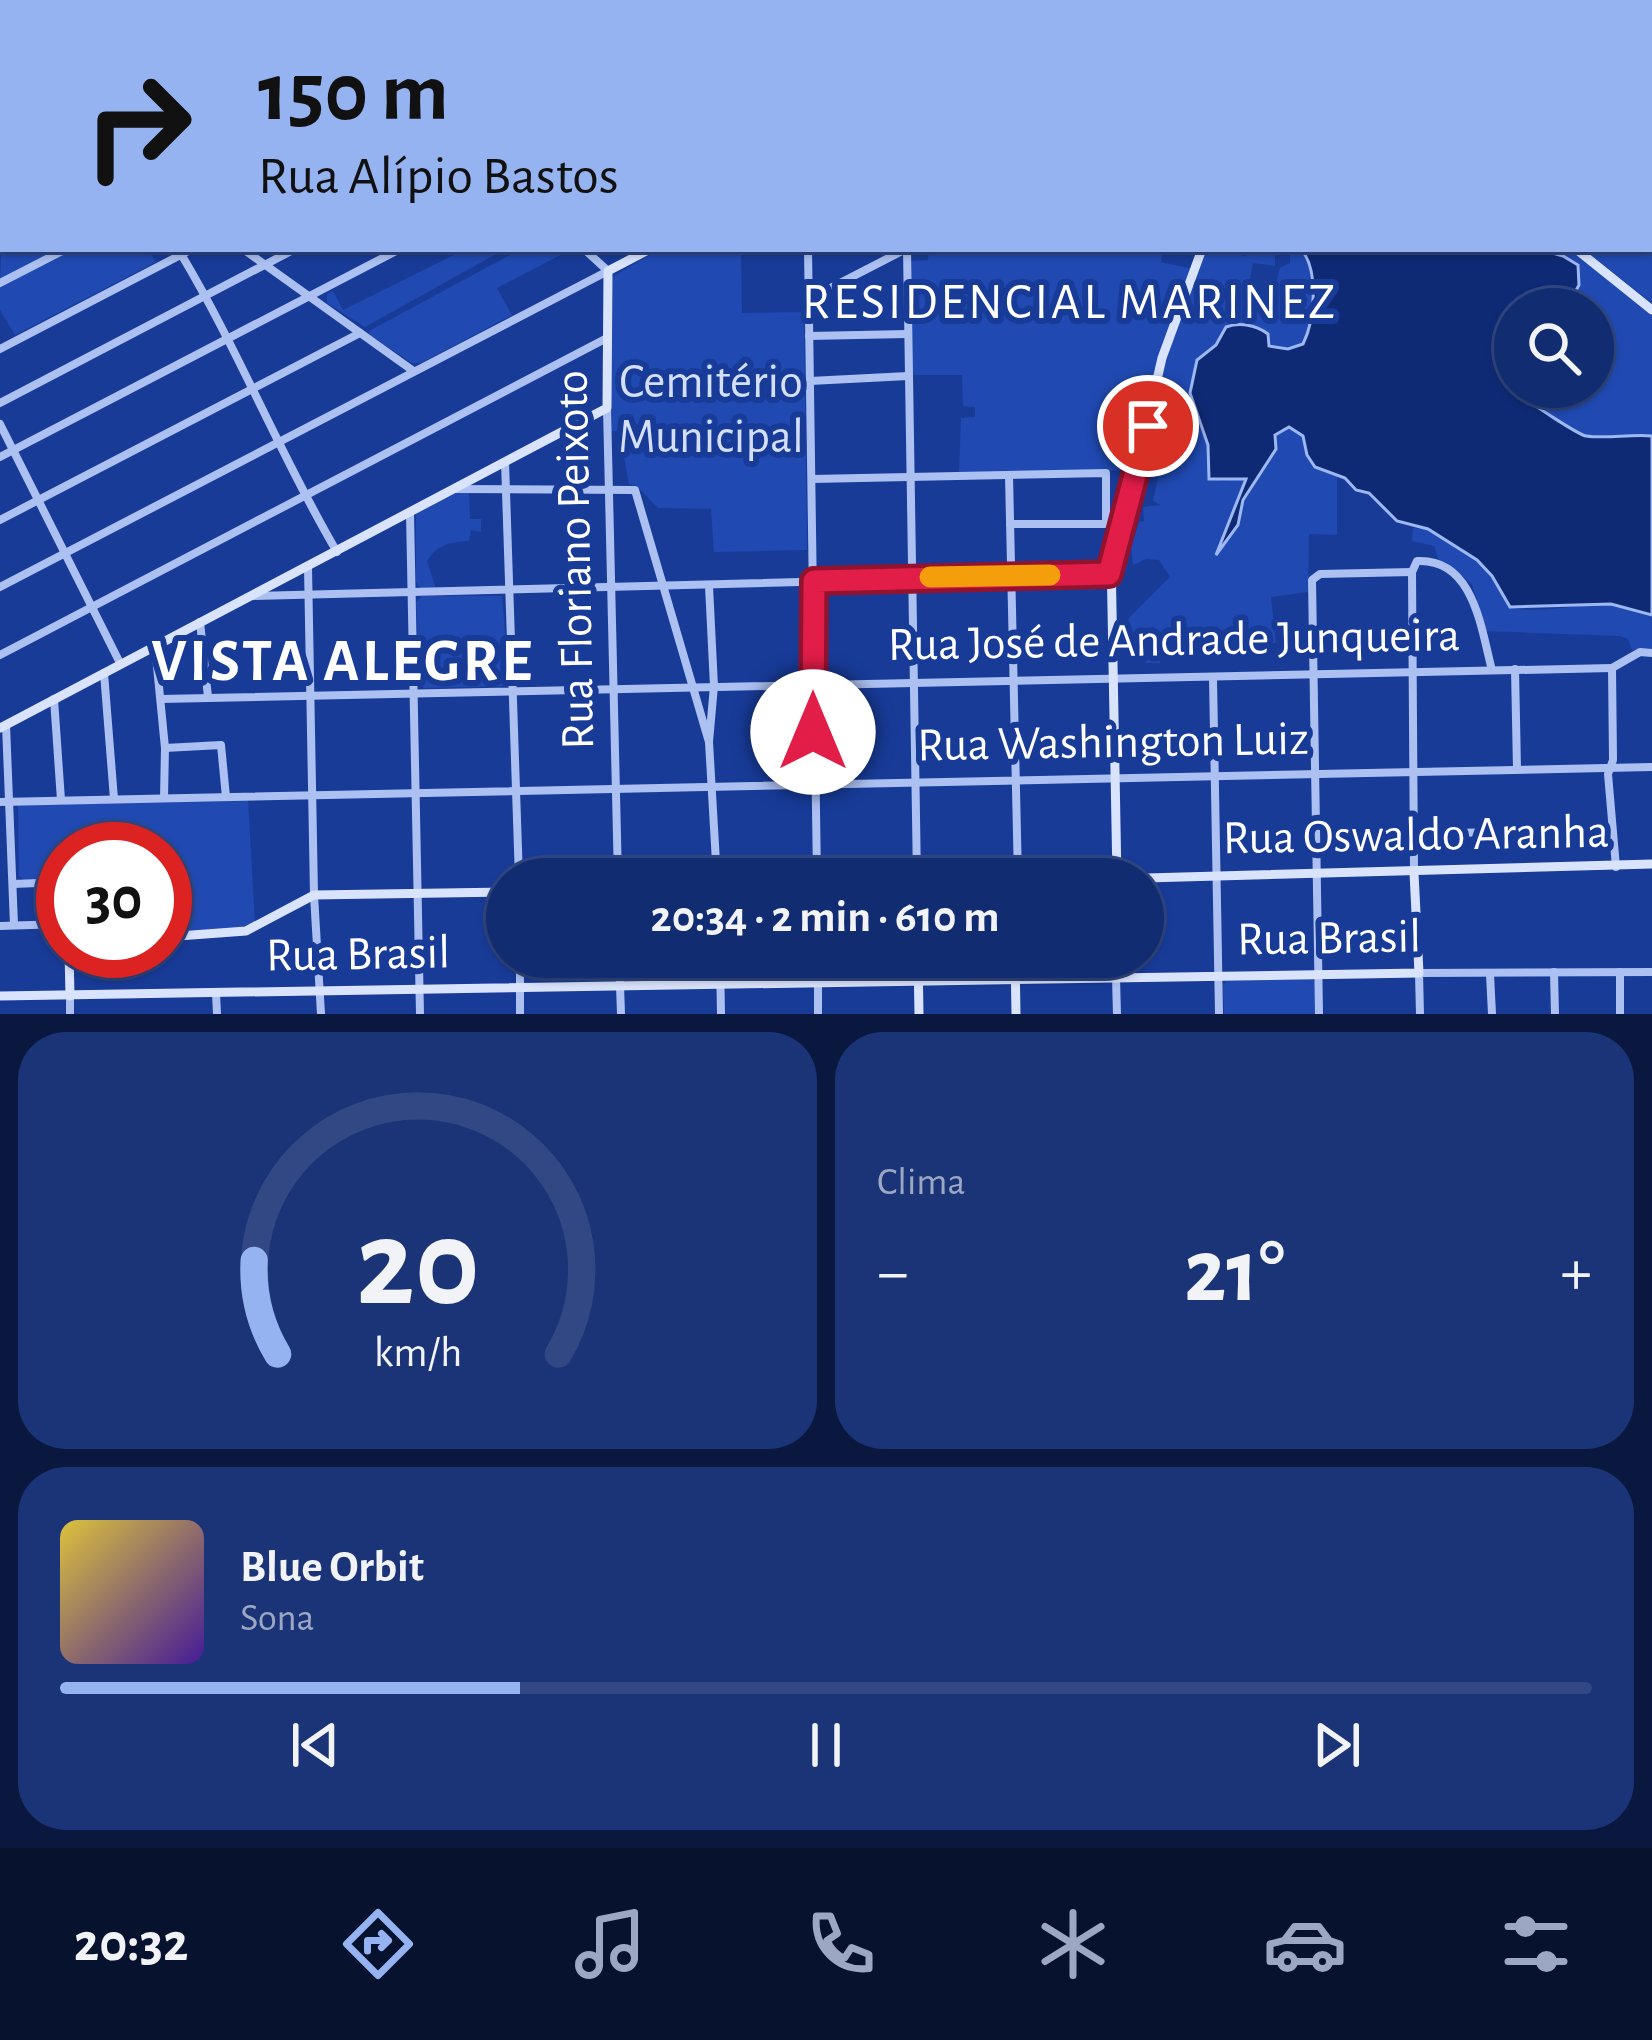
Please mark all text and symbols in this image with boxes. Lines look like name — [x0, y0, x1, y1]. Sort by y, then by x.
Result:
icon: right — [60, 48, 216, 204]
text: 150 m — [258, 52, 449, 136]
text: Rua Alípio Bastos — [258, 150, 619, 204]
district label: RESIDENCIAL MARINEZ — [802, 277, 1338, 328]
map controls — [1494, 288, 1614, 408]
button: search — [1494, 288, 1614, 408]
park label: Cemitério Municipal — [618, 359, 804, 462]
street label: Rua Floriano Peixoto — [549, 370, 603, 750]
pin — [1097, 375, 1199, 477]
icon: arrive — [1115, 393, 1181, 459]
street label: Rua José de Andrade Junqueira — [887, 612, 1461, 670]
district label: VISTA ALEGRE — [151, 632, 535, 692]
position arrow — [750, 669, 876, 795]
street label: Rua Washington Luiz — [917, 716, 1309, 770]
street label: Rua Oswaldo Aranha — [1222, 809, 1610, 863]
speed limit sign: 30 — [36, 822, 192, 978]
text: 20:34 · 2 min · 610 m — [650, 895, 1000, 940]
street label: Rua Brasil — [1237, 913, 1421, 965]
street label: Rua Brasil — [266, 929, 450, 981]
text: Clima — [877, 1163, 966, 1202]
text: 20 — [356, 1203, 479, 1328]
text: 21° — [1184, 1228, 1285, 1318]
text: − — [877, 1240, 909, 1306]
text: + — [1560, 1240, 1592, 1306]
text: km/h — [373, 1331, 462, 1374]
text: Blue Orbit — [240, 1545, 424, 1590]
text: Sona — [240, 1599, 315, 1638]
icon: previous — [282, 1712, 348, 1778]
icon: pause — [793, 1712, 859, 1778]
icon: next — [1304, 1712, 1370, 1778]
icon: directions — [336, 1902, 420, 1986]
icon: music — [568, 1902, 652, 1986]
icon: phone — [799, 1902, 883, 1986]
icon: climate — [1031, 1902, 1115, 1986]
icon: car — [1263, 1902, 1347, 1986]
icon: filters — [1494, 1902, 1578, 1986]
text: 20:32 — [74, 1917, 188, 1971]

